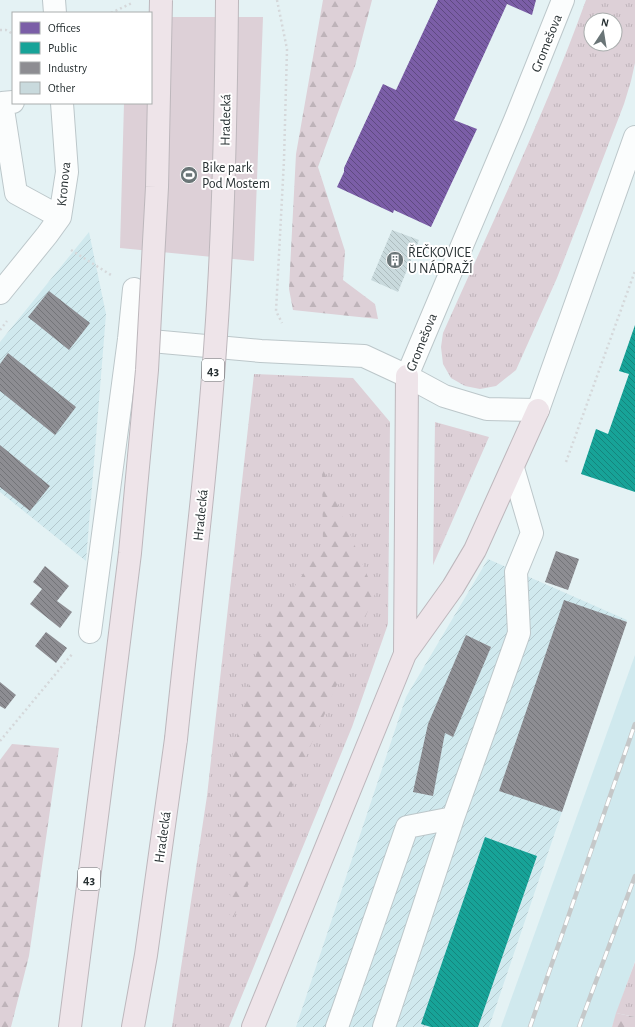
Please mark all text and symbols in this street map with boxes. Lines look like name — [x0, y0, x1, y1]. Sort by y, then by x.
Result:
legend — [12, 12, 152, 104]
street label: Gromešova — [529, 12, 565, 74]
north arrow — [583, 12, 623, 52]
text: N — [600, 17, 610, 29]
text: Offices — [48, 22, 81, 34]
text: Public — [48, 42, 77, 54]
text: Industry — [48, 62, 87, 75]
text: Other — [48, 82, 75, 94]
street label: Hradecká — [219, 93, 233, 146]
street label: Kronova — [55, 161, 73, 207]
place label: Bike park Pod Mostem — [202, 161, 270, 191]
sports icon: Bike park Pod Mostem — [179, 165, 199, 185]
place label: ŘEČKOVICE U NÁDRAŽÍ — [408, 244, 473, 276]
building icon: ŘEČKOVICE U NÁDRAŽÍ — [385, 250, 405, 270]
street label: Gromešova — [404, 311, 440, 373]
road number: 43 — [202, 359, 224, 381]
street label: Hradecká — [191, 488, 211, 542]
street label: Hradecká — [152, 810, 174, 864]
road number: 43 — [78, 868, 100, 890]

